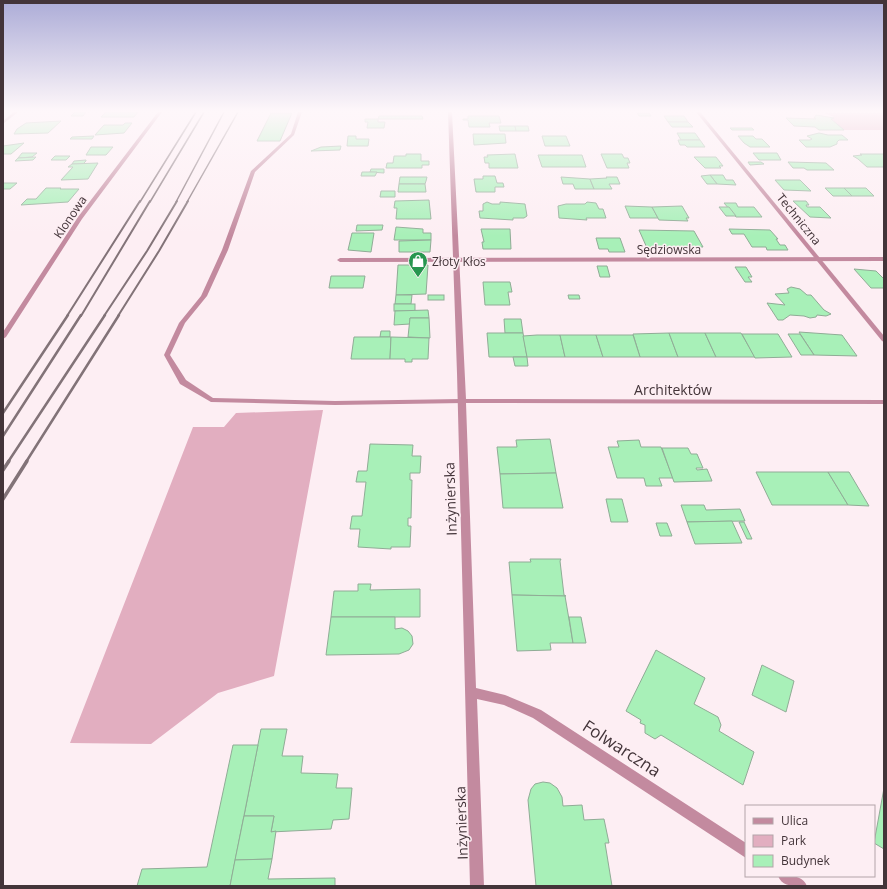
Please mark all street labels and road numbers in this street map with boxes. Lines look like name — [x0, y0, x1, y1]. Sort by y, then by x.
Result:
street label: Techniczna — [773, 189, 825, 249]
street label: Klonowa — [49, 192, 91, 242]
street label: Sędziowska — [637, 241, 701, 258]
street label: Architektów — [634, 380, 712, 399]
street label: Inżynierska — [439, 462, 461, 536]
street label: Folwarczna — [578, 714, 666, 782]
street label: Inżynierska — [450, 786, 472, 860]

